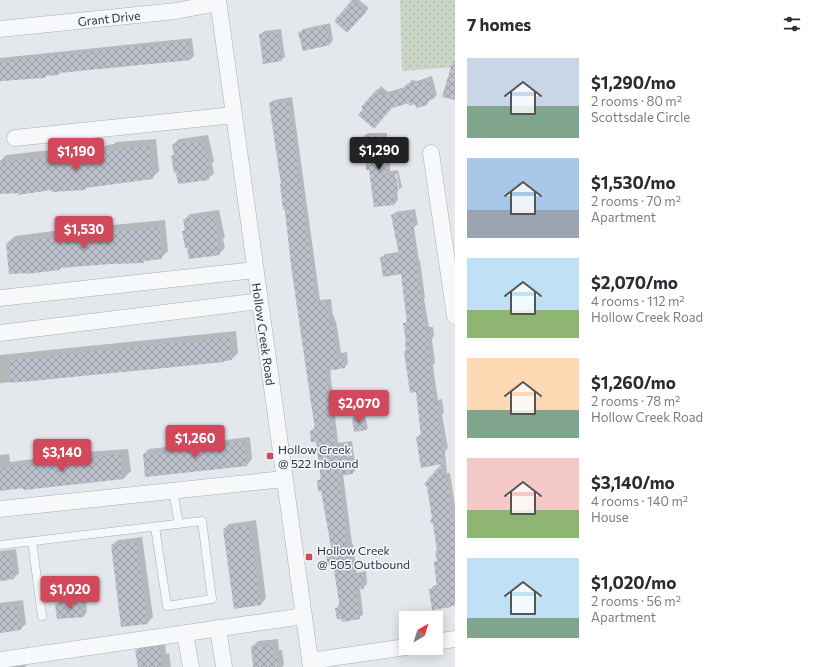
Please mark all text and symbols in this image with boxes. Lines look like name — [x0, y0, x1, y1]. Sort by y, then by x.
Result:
street label: Grant Drive — [77, 8, 141, 28]
icon: filters — [781, 13, 803, 35]
text: 7 homes — [467, 14, 531, 35]
text: $1,290/mo — [591, 72, 676, 93]
icon: home — [499, 74, 547, 122]
text: 2 rooms · 80 m² — [591, 93, 682, 109]
text: Scottsdale Circle — [591, 109, 690, 125]
pin: $1,290 — [346, 137, 412, 171]
pin: $1,190 — [43, 138, 109, 172]
text: $1,290 — [359, 142, 399, 158]
text: $1,190 — [57, 143, 95, 159]
text: $1,530/mo — [591, 172, 676, 193]
icon: home — [499, 174, 547, 222]
text: 2 rooms · 70 m² — [591, 193, 681, 209]
text: Apartment — [591, 209, 656, 225]
pin: $1,530 — [51, 216, 117, 250]
text: $1,530 — [64, 221, 104, 237]
text: $2,070/mo — [591, 272, 678, 293]
icon: home — [499, 274, 547, 322]
street label: Hollow Creek Road — [250, 282, 278, 386]
text: 4 rooms · 112 m² — [591, 293, 684, 309]
text: Hollow Creek Road — [591, 309, 703, 325]
text: $1,260/mo — [591, 372, 676, 393]
icon: home — [499, 374, 547, 422]
pin: $2,070 — [326, 390, 392, 424]
text: 2 rooms · 78 m² — [591, 393, 680, 409]
text: $2,070 — [338, 395, 380, 411]
text: Hollow Creek Road — [591, 409, 703, 425]
pin: $1,260 — [162, 425, 228, 459]
text: $1,260 — [175, 430, 215, 446]
pin: $3,140 — [29, 439, 95, 473]
place label: Hollow Creek @ 522 Inbound — [278, 442, 358, 470]
text: $3,140 — [42, 444, 82, 460]
marker: Hollow Creek @ 522 Inbound — [265, 451, 275, 461]
text: $3,140/mo — [591, 472, 675, 493]
icon: home — [499, 474, 547, 522]
text: 4 rooms · 140 m² — [591, 493, 688, 509]
text: House — [591, 509, 629, 525]
place label: Hollow Creek @ 505 Outbound — [317, 543, 410, 571]
marker: Hollow Creek @ 505 Outbound — [304, 552, 314, 562]
text: $1,020/mo — [591, 572, 676, 593]
icon: home — [499, 574, 547, 622]
pin: $1,020 — [37, 576, 103, 610]
text: $1,020 — [50, 581, 90, 597]
text: 2 rooms · 56 m² — [591, 593, 681, 609]
text: Apartment — [591, 609, 656, 625]
north arrow — [399, 611, 443, 655]
map controls — [399, 611, 443, 655]

